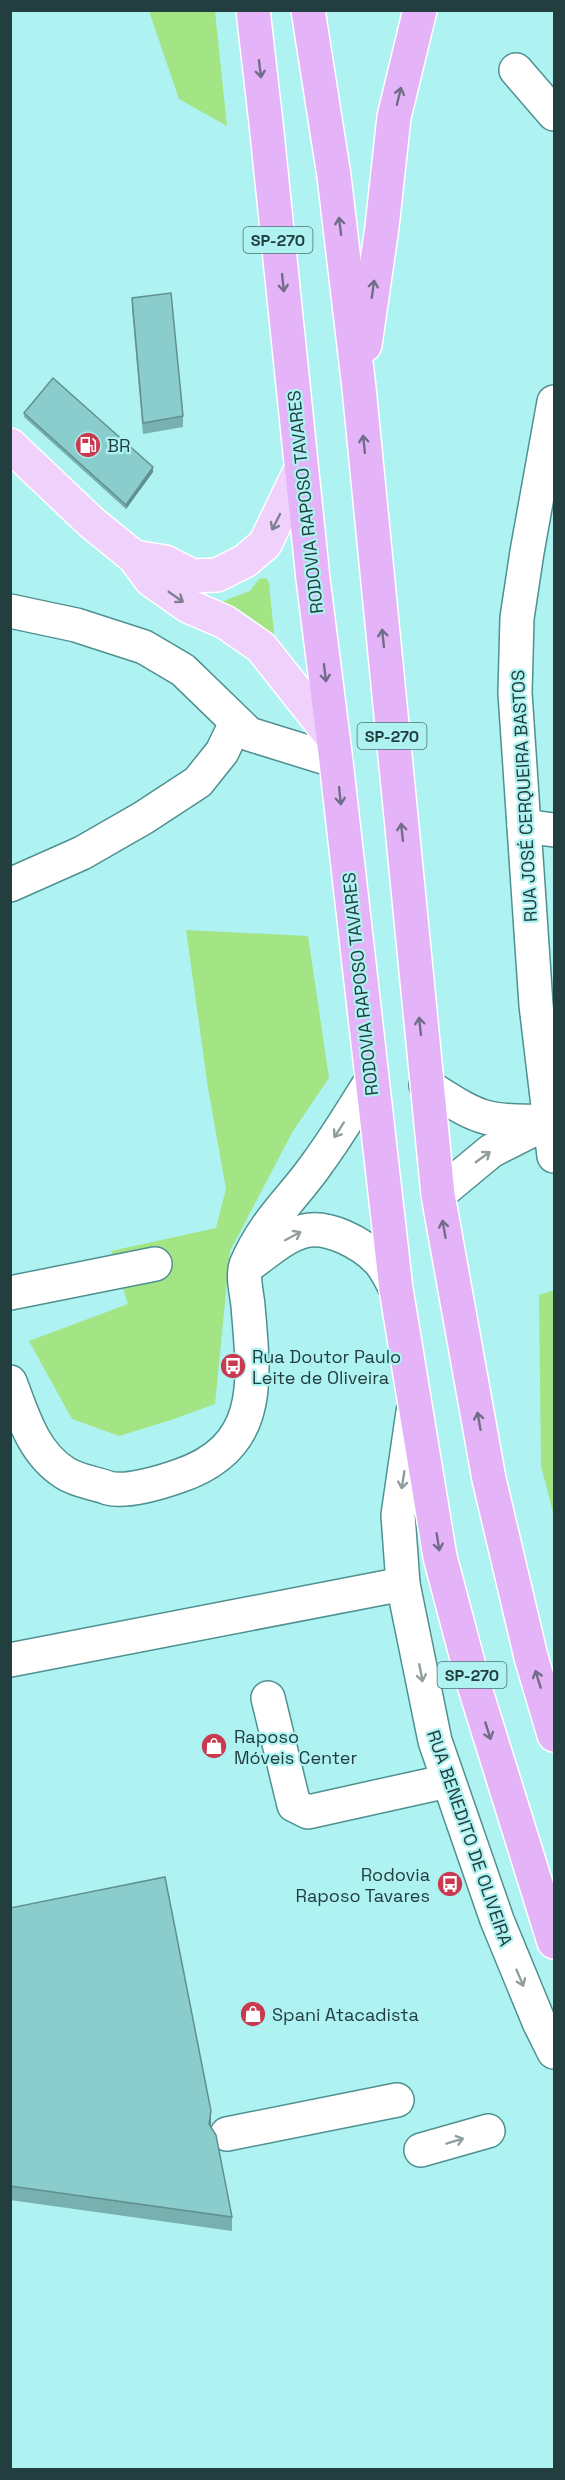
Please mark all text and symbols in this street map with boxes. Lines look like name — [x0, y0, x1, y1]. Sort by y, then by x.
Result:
one-way arrow — [255, 58, 266, 78]
one-way arrow — [394, 87, 406, 106]
one-way arrow — [334, 216, 345, 236]
road number: SP-270 — [244, 227, 312, 253]
one-way arrow — [278, 273, 289, 293]
one-way arrow — [368, 279, 379, 299]
street label: RODOVIA RAPOSO TAVARES — [282, 389, 328, 615]
fuel station icon: BR — [73, 430, 103, 460]
place label: BR — [107, 434, 130, 457]
one-way arrow — [358, 435, 369, 454]
one-way arrow — [270, 513, 282, 530]
one-way arrow — [167, 591, 183, 603]
one-way arrow — [377, 629, 388, 649]
one-way arrow — [319, 663, 330, 683]
street label: RUA JOSÉ CERQUEIRA BASTOS — [506, 669, 542, 923]
road number: SP-270 — [358, 723, 426, 749]
one-way arrow — [335, 786, 346, 806]
one-way arrow — [396, 823, 407, 843]
street label: RODOVIA RAPOSO TAVARES — [337, 871, 383, 1097]
one-way arrow — [415, 1017, 426, 1037]
one-way arrow — [333, 1121, 345, 1138]
one-way arrow — [474, 1151, 490, 1163]
one-way arrow — [438, 1220, 449, 1239]
one-way arrow — [284, 1230, 302, 1241]
place label: Rua Doutor Paulo Leite de Oliveira — [252, 1345, 401, 1389]
bus stop icon: Rua Doutor Paulo Leite de Oliveira — [218, 1351, 248, 1381]
one-way arrow — [473, 1412, 484, 1431]
one-way arrow — [397, 1470, 408, 1490]
one-way arrow — [432, 1532, 443, 1552]
road number: SP-270 — [438, 1662, 506, 1688]
one-way arrow — [416, 1663, 427, 1682]
one-way arrow — [532, 1670, 543, 1689]
one-way arrow — [483, 1721, 494, 1740]
place label: Raposo Móveis Center — [234, 1725, 357, 1769]
street label: RUA BENEDITO DE OLIVEIRA — [422, 1727, 518, 1949]
shop icon: Raposo Móveis Center — [199, 1731, 229, 1761]
place label: Rodovia Raposo Tavares — [296, 1863, 430, 1907]
bus stop icon: Rodovia Raposo Tavares — [435, 1869, 465, 1899]
one-way arrow — [515, 1968, 526, 1986]
shop icon: Spani Atacadista — [238, 1999, 268, 2029]
place label: Spani Atacadista — [272, 2003, 419, 2026]
one-way arrow — [445, 2135, 464, 2146]

